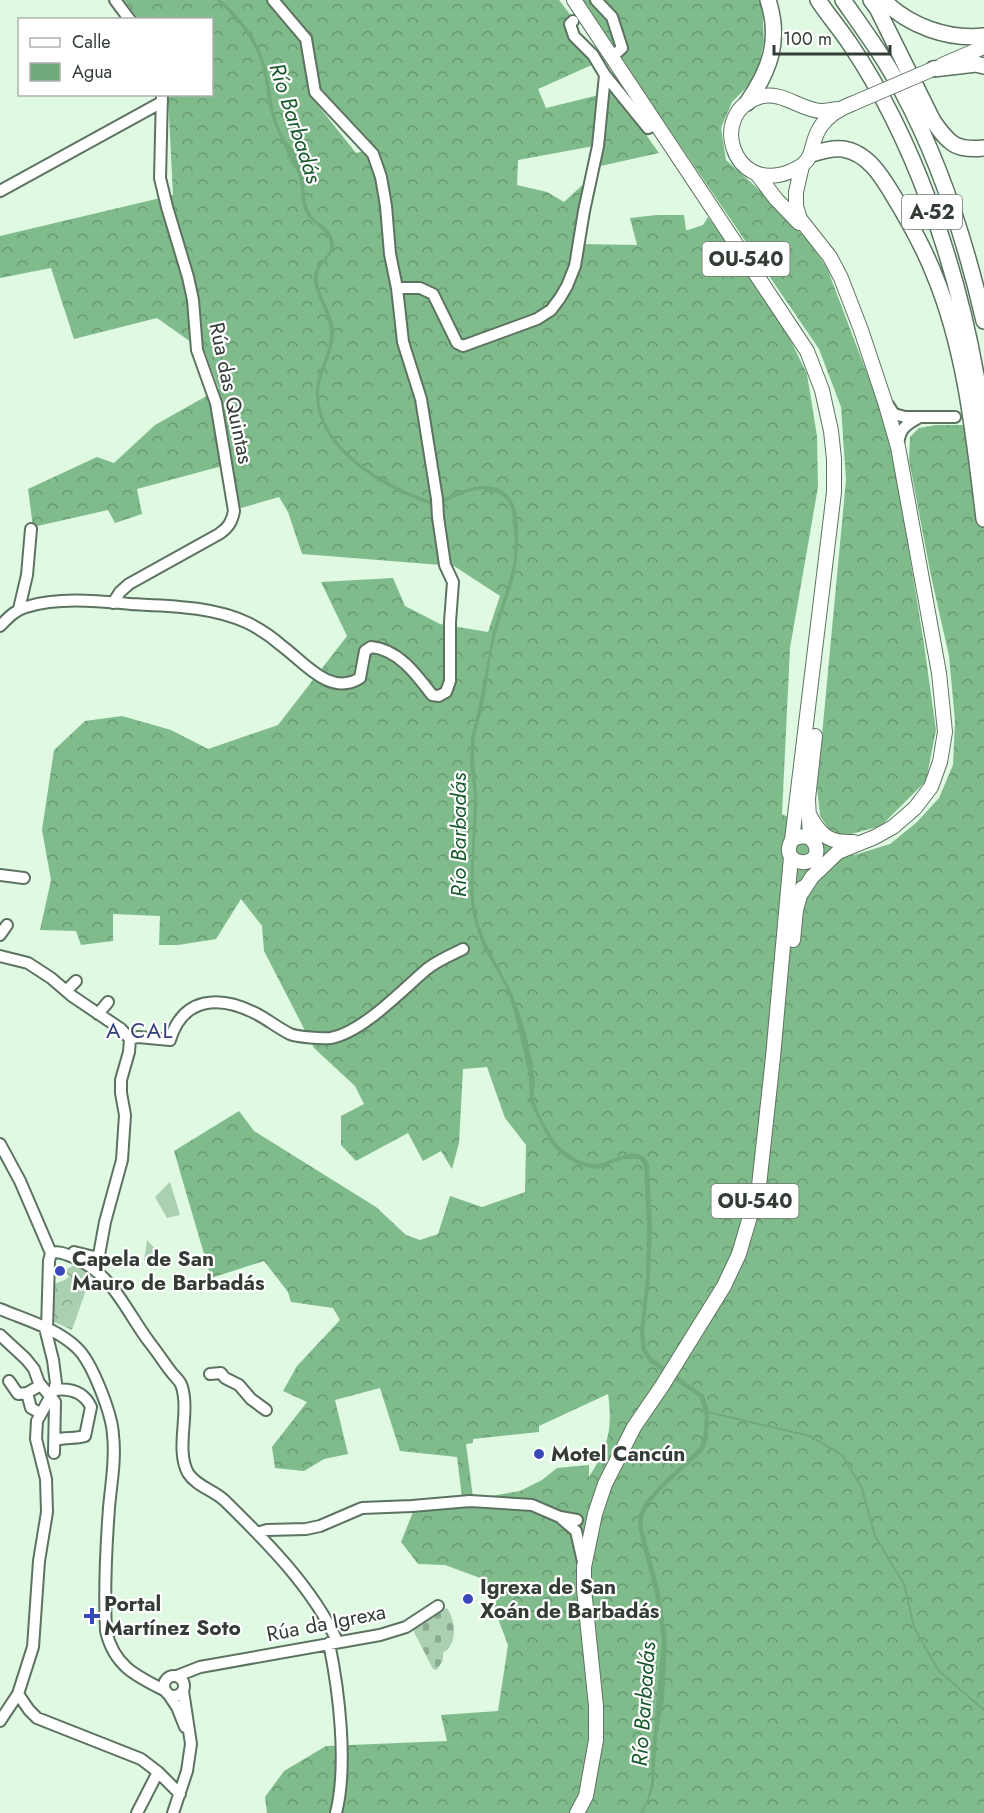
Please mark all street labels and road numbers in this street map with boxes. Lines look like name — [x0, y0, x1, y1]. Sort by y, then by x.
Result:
road number: A-52 — [902, 195, 962, 229]
road number: OU-540 — [702, 242, 789, 276]
street label: Rúa das Quintas — [201, 320, 261, 466]
road number: OU-540 — [712, 1184, 798, 1218]
street label: Rúa da Igrexa — [264, 1597, 388, 1649]

